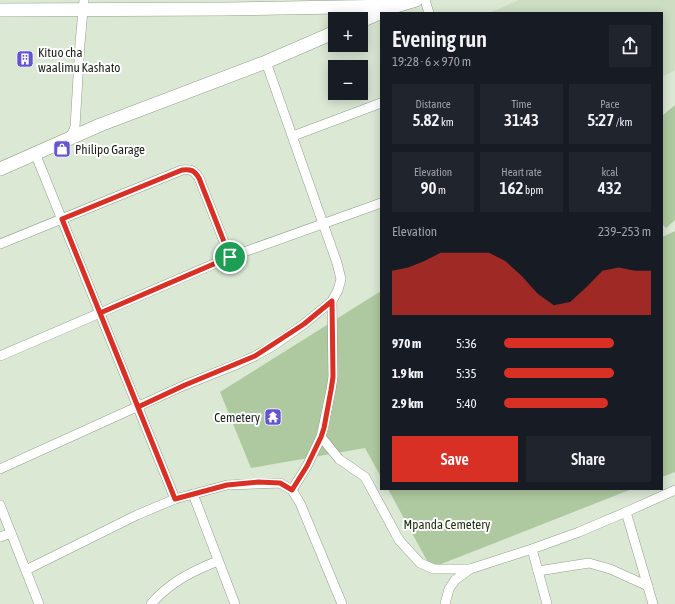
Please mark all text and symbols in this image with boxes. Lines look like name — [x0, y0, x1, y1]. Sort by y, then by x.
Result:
map controls — [328, 12, 368, 100]
button: + — [328, 12, 368, 52]
button: share — [609, 25, 651, 67]
text: Evening run — [392, 26, 487, 52]
place label: Kituo cha waalimu Kashato — [38, 45, 120, 75]
building icon: Kituo cha waalimu Kashato — [15, 49, 35, 69]
text: 19:28 · 6 × 970 m — [392, 54, 471, 69]
button: − — [328, 60, 368, 100]
text: Distance — [416, 98, 451, 110]
text: Time — [511, 98, 532, 110]
text: Pace — [600, 98, 620, 110]
text: 5.82 — [413, 110, 440, 130]
text: 31:43 — [504, 110, 539, 130]
text: 5:27 — [587, 110, 614, 130]
text: km — [440, 116, 454, 128]
text: /km — [614, 116, 632, 128]
shop icon: Philipo Garage — [52, 139, 72, 159]
place label: Philipo Garage — [75, 142, 145, 157]
text: Elevation — [414, 166, 452, 178]
text: Heart rate — [501, 166, 542, 178]
text: kcal — [601, 166, 618, 178]
text: 90 — [420, 178, 436, 198]
text: 162 — [500, 178, 524, 198]
text: 432 — [598, 178, 622, 198]
text: m — [436, 184, 446, 196]
text: bpm — [524, 184, 543, 196]
text: Elevation — [392, 224, 437, 239]
text: 239–253 m — [598, 224, 651, 239]
pin — [213, 240, 247, 274]
icon: arrive — [219, 246, 241, 268]
text: 970 m — [392, 336, 421, 351]
text: 5:36 — [456, 336, 477, 351]
text: 1.9 km — [392, 366, 423, 381]
text: 5:35 — [456, 366, 477, 381]
text: 2.9 km — [392, 396, 423, 411]
text: 5:40 — [456, 396, 477, 411]
temple icon: Cemetery — [263, 407, 283, 427]
place label: Cemetery — [214, 410, 261, 425]
button: Save — [392, 436, 518, 482]
button: Share — [526, 436, 651, 482]
park label: Mpanda Cemetery — [404, 517, 491, 532]

